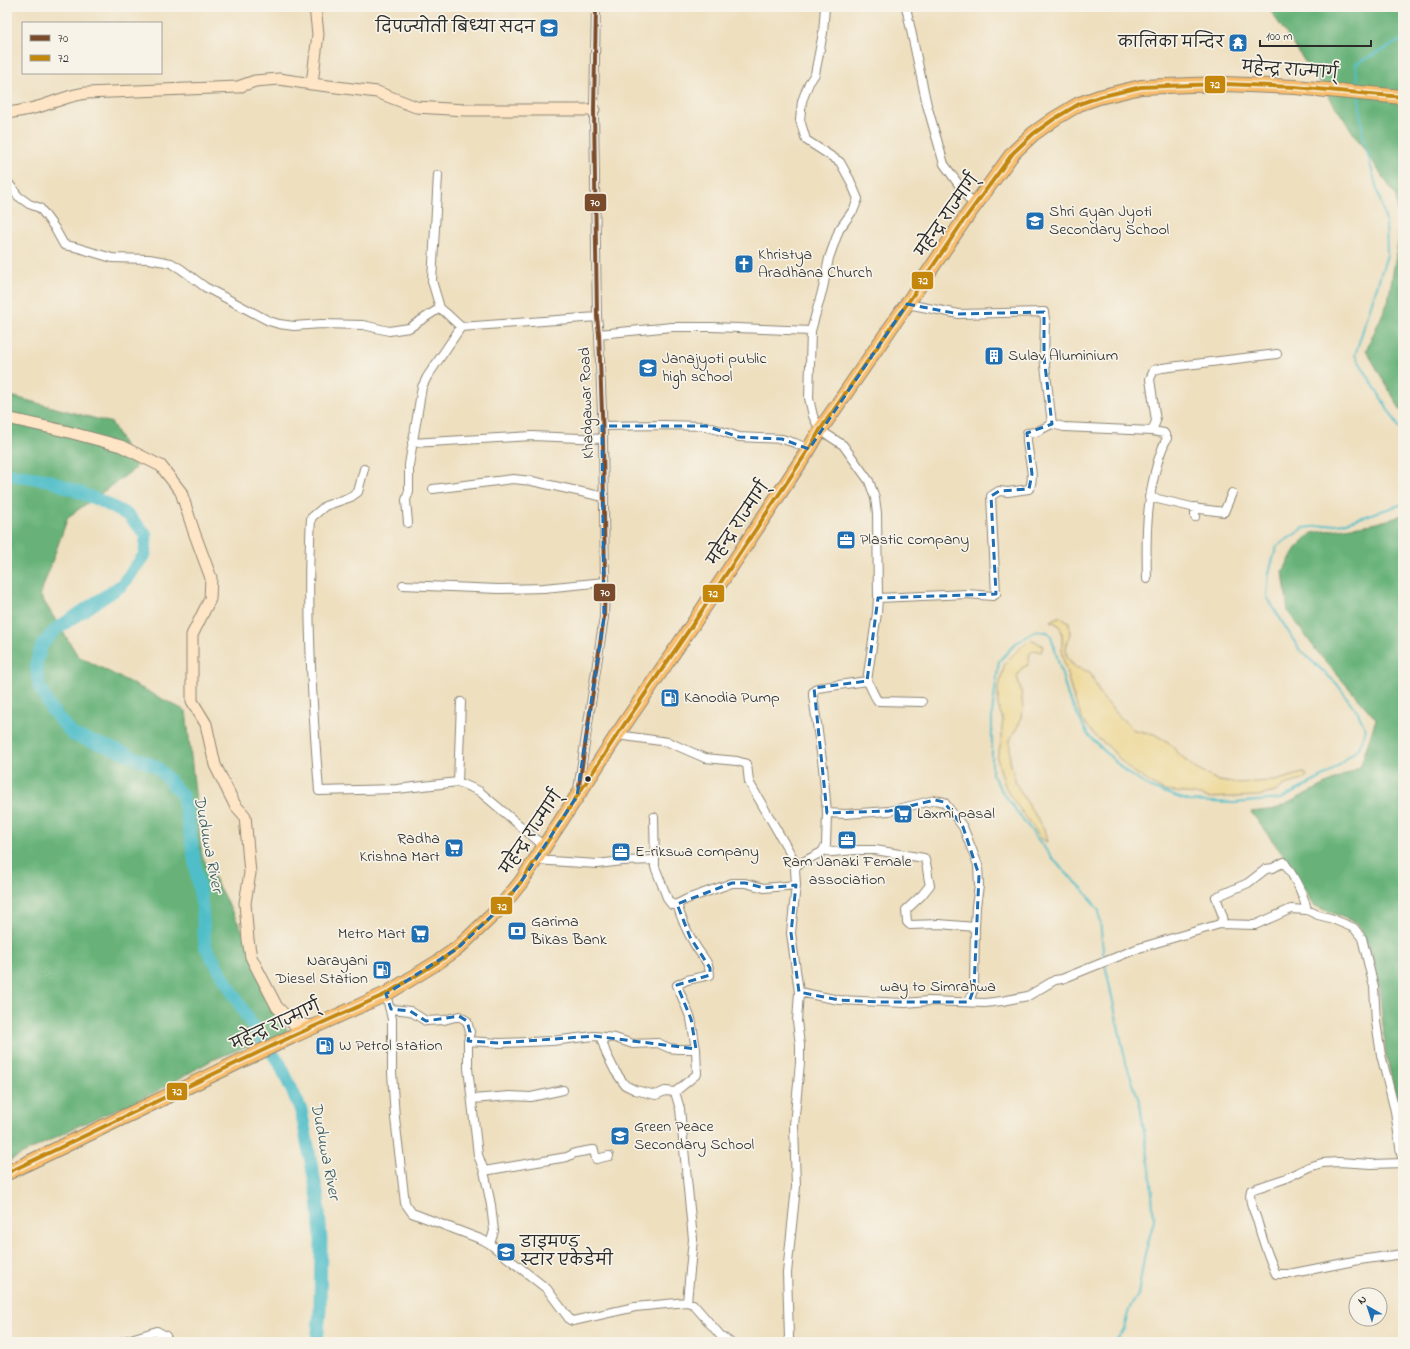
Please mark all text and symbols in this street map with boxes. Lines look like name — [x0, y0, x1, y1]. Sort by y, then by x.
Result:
place label: दिपज्योती बिध्या सदन — [375, 15, 537, 40]
school or university icon: दिपज्योती बिध्या सदन — [538, 17, 560, 39]
legend — [22, 22, 162, 74]
scale bar — [1260, 22, 1371, 48]
text: 100 m — [1266, 28, 1293, 46]
text: 70 — [58, 30, 68, 48]
place label: कालिका मन्दिर — [1117, 30, 1225, 55]
temple icon: कालिका मन्दिर — [1227, 32, 1249, 54]
text: 72 — [58, 50, 69, 68]
street label: महेन्द्र राज्मार्ग् — [1240, 53, 1340, 86]
line badge: 72 — [1204, 75, 1226, 94]
text: 72 — [1210, 77, 1221, 93]
street label: महेन्द्र राज्मार्ग् — [907, 167, 986, 263]
line badge: 70 — [584, 193, 607, 212]
text: 70 — [590, 195, 600, 211]
place label: Shri Gyan Jyoti Secondary School — [1049, 200, 1169, 242]
school or university icon: Shri Gyan Jyoti Secondary School — [1024, 210, 1046, 232]
place label: Khristya Aradhana Church — [758, 243, 872, 285]
church icon: Khristya Aradhana Church — [733, 253, 755, 275]
line badge: 72 — [911, 271, 934, 290]
text: 72 — [918, 273, 929, 289]
place label: Sulav Aluminium — [1008, 344, 1118, 368]
building icon: Sulav Aluminium — [983, 345, 1005, 367]
street label: Khadgawar Road — [573, 347, 601, 459]
place label: Janajyoti public high school — [662, 347, 767, 389]
school or university icon: Janajyoti public high school — [637, 357, 659, 379]
street label: महेन्द्र राज्मार्ग् — [699, 475, 777, 572]
place label: Plastic company — [860, 528, 969, 552]
office icon: Plastic company — [835, 529, 857, 551]
line badge: 70 — [593, 583, 616, 602]
line badge: 72 — [702, 584, 725, 603]
text: 70 — [600, 585, 610, 601]
text: 72 — [708, 586, 719, 602]
place label: Kanodia Pump — [684, 686, 780, 710]
fuel station icon: Kanodia Pump — [659, 687, 681, 709]
unlabelled marker — [583, 774, 593, 784]
street label: महेन्द्र राज्मार्ग् — [492, 784, 570, 881]
water label: Duduwa River — [186, 793, 230, 897]
place label: Laxmi pasal — [917, 802, 995, 826]
supermarket icon: Laxmi pasal — [892, 803, 914, 825]
place label: Radha Krishna Mart — [359, 827, 441, 869]
office icon: Ram Janaki Female association — [836, 829, 858, 851]
supermarket icon: Radha Krishna Mart — [443, 837, 465, 859]
place label: E-rikswa company — [635, 840, 759, 864]
office icon: E-rikswa company — [610, 841, 632, 863]
place label: Ram Janaki Female association — [782, 850, 912, 892]
line badge: 72 — [490, 896, 513, 915]
text: 72 — [497, 899, 508, 915]
place label: Garima Bikas Bank — [530, 910, 608, 952]
bank icon: Garima Bikas Bank — [506, 920, 528, 942]
place label: Metro Mart — [338, 922, 407, 946]
supermarket icon: Metro Mart — [409, 923, 431, 945]
place label: Narayani Diesel Station — [274, 949, 368, 991]
fuel station icon: Narayani Diesel Station — [371, 959, 393, 981]
street label: way to Simrahwa — [880, 975, 996, 999]
street label: महेन्द्र राज्मार्ग् — [225, 992, 326, 1058]
place label: W Petrol station — [339, 1034, 442, 1058]
fuel station icon: W Petrol station — [314, 1035, 336, 1057]
line badge: 72 — [166, 1082, 188, 1101]
text: 72 — [172, 1084, 183, 1100]
water label: Duduwa River — [303, 1100, 347, 1204]
place label: Green Peace Secondary School — [634, 1115, 754, 1157]
school or university icon: Green Peace Secondary School — [609, 1125, 631, 1147]
place label: डाइमण्ड स्टार एकेडेमी — [519, 1231, 614, 1273]
school or university icon: डाइमण्ड स्टार एकेडेमी — [495, 1241, 517, 1263]
north arrow — [1348, 1287, 1388, 1327]
text: N — [1354, 1291, 1370, 1309]

